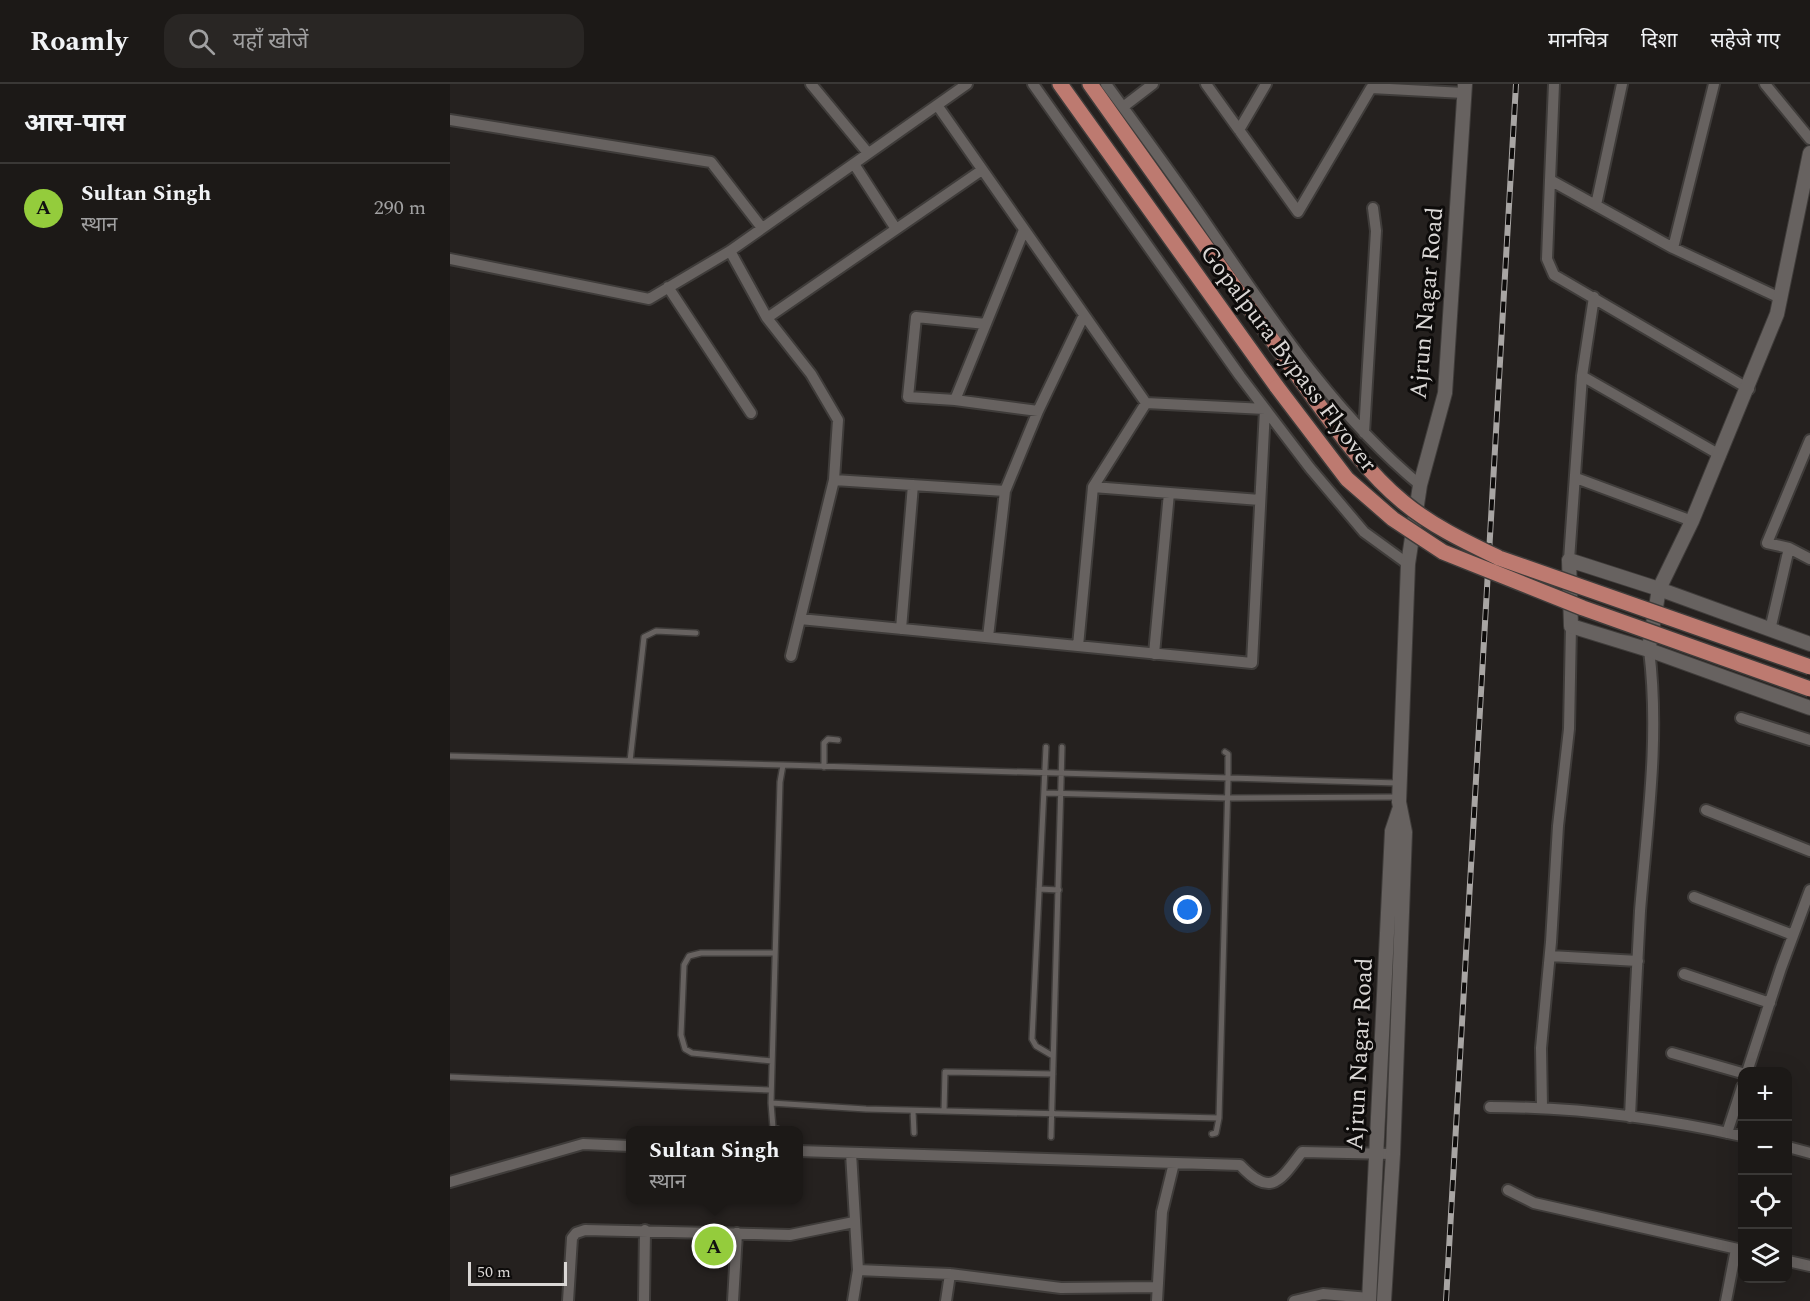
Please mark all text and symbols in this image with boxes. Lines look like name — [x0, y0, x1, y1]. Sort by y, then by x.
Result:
search box — [164, 14, 584, 68]
text: Roamly — [30, 20, 128, 63]
icon: search — [185, 25, 218, 58]
text: यहाँ खोजें — [233, 25, 308, 58]
text: मानचित्र — [1548, 25, 1608, 57]
text: दिशा — [1641, 25, 1677, 57]
text: सहेजे गए — [1710, 25, 1780, 57]
text: आस-पास — [24, 103, 125, 143]
text: Sultan Singh — [81, 177, 211, 210]
text: A — [36, 193, 51, 223]
text: 290 m — [374, 193, 426, 223]
street label: Ajrun Nagar Road — [1401, 205, 1453, 401]
text: स्थान — [81, 210, 117, 240]
street label: Gopalpura Bypass Flyover — [1191, 238, 1386, 480]
your location — [1173, 895, 1202, 924]
street label: Ajrun Nagar Road — [1337, 957, 1383, 1151]
map controls — [1738, 1067, 1792, 1283]
button: + — [1738, 1067, 1792, 1121]
button: − — [1738, 1121, 1792, 1175]
popup — [626, 1126, 803, 1204]
text: Sultan Singh — [649, 1134, 780, 1167]
text: स्थान — [649, 1167, 686, 1197]
button: locate — [1738, 1175, 1792, 1229]
pin: A — [694, 1224, 734, 1268]
button: layers — [1738, 1229, 1792, 1283]
scale bar — [468, 1259, 567, 1286]
text: 50 m — [477, 1260, 511, 1284]

